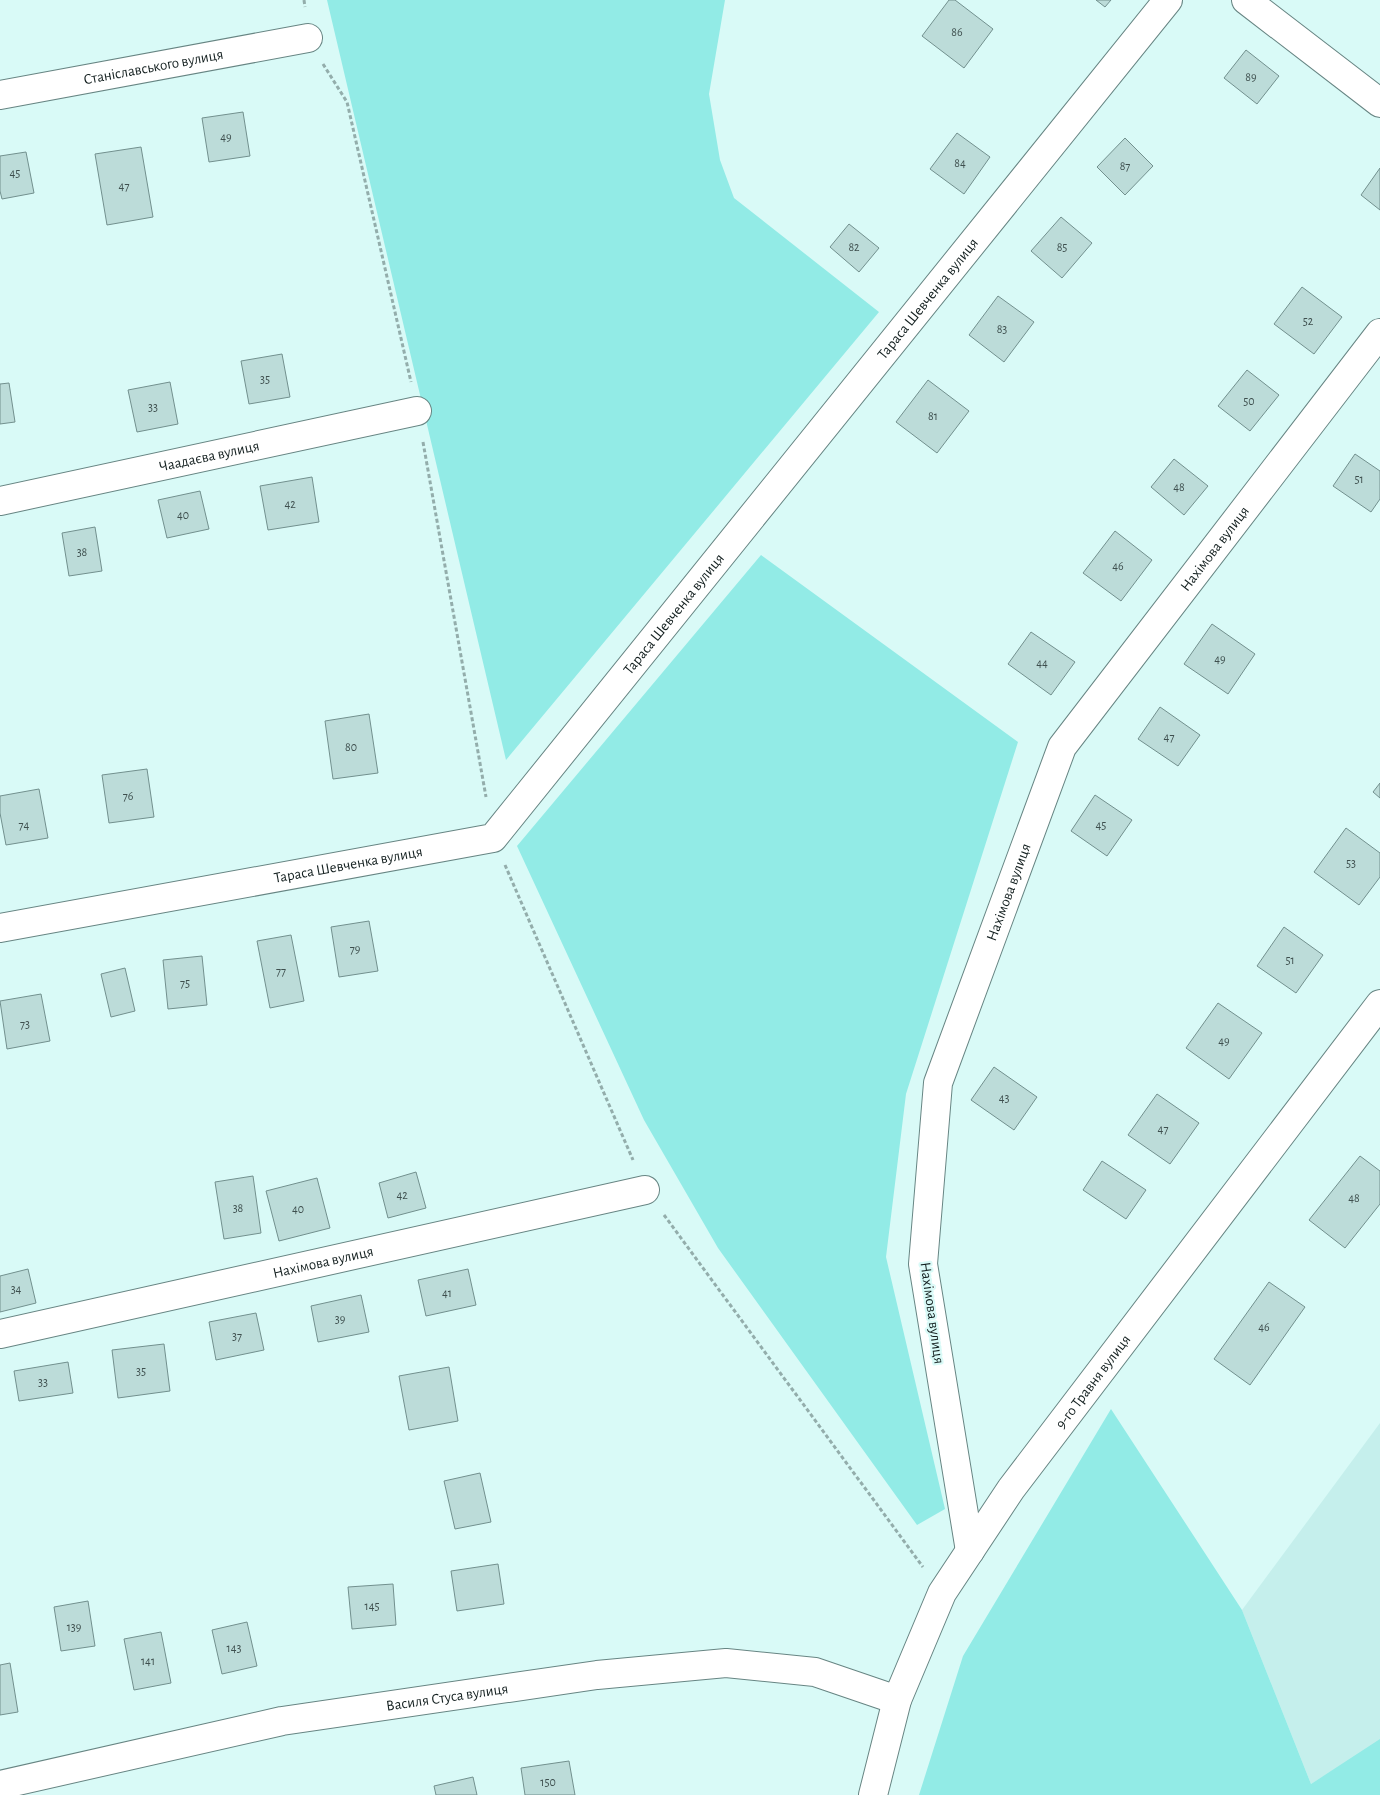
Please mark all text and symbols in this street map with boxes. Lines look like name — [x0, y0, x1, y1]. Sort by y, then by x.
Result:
house number: 86 — [951, 26, 963, 38]
street label: Станіславського вулиця — [82, 46, 224, 87]
house number: 89 — [1245, 71, 1257, 83]
house number: 49 — [220, 131, 232, 143]
house number: 84 — [954, 157, 966, 169]
house number: 87 — [1120, 160, 1130, 172]
house number: 45 — [10, 167, 20, 179]
house number: 47 — [119, 180, 129, 192]
street label: Тараса Шевченка вулиця — [875, 235, 981, 362]
house number: 82 — [848, 241, 860, 253]
house number: 85 — [1057, 241, 1067, 253]
house number: 52 — [1303, 315, 1314, 327]
house number: 83 — [997, 323, 1007, 335]
house number: 35 — [260, 373, 270, 385]
house number: 50 — [1243, 395, 1255, 407]
house number: 33 — [148, 401, 158, 413]
house number: 81 — [928, 410, 938, 422]
street label: Чаадаєва вулиця — [158, 438, 261, 474]
house number: 51 — [1354, 473, 1364, 485]
house number: 48 — [1173, 481, 1185, 493]
house number: 42 — [284, 498, 296, 510]
street label: Нахімова вулиця — [1177, 503, 1252, 594]
house number: 40 — [177, 509, 189, 521]
house number: 38 — [77, 546, 88, 558]
street label: Тараса Шевченка вулиця — [621, 551, 727, 677]
house number: 46 — [1112, 560, 1124, 572]
house number: 49 — [1214, 653, 1226, 665]
house number: 44 — [1036, 657, 1048, 669]
house number: 47 — [1164, 731, 1174, 743]
house number: 80 — [345, 741, 357, 753]
house number: 76 — [123, 790, 134, 802]
house number: 74 — [19, 819, 30, 831]
house number: 45 — [1096, 819, 1106, 831]
street label: Нахімова вулиця — [984, 841, 1033, 943]
street label: Тараса Шевченка вулиця — [273, 844, 424, 885]
house number: 53 — [1346, 857, 1356, 869]
house number: 79 — [350, 943, 361, 955]
house number: 51 — [1285, 954, 1295, 966]
house number: 77 — [276, 965, 286, 977]
house number: 75 — [180, 977, 190, 989]
house number: 73 — [20, 1018, 30, 1030]
house number: 49 — [1218, 1035, 1230, 1047]
house number: 43 — [999, 1092, 1009, 1104]
house number: 47 — [1158, 1123, 1168, 1135]
house number: 42 — [396, 1189, 408, 1201]
house number: 48 — [1348, 1192, 1360, 1204]
house number: 38 — [233, 1202, 244, 1214]
house number: 40 — [292, 1203, 304, 1215]
street label: Нахімова вулиця — [271, 1243, 375, 1280]
street label: Нахімова вулиця — [917, 1261, 947, 1365]
house number: 34 — [11, 1283, 22, 1295]
house number: 41 — [442, 1287, 452, 1299]
house number: 39 — [335, 1313, 346, 1325]
house number: 46 — [1258, 1321, 1270, 1333]
house number: 37 — [232, 1330, 242, 1342]
street label: 9-го Травня вулиця — [1052, 1332, 1133, 1431]
house number: 35 — [136, 1365, 146, 1377]
house number: 33 — [38, 1376, 48, 1388]
house number: 145 — [365, 1600, 379, 1612]
house number: 139 — [67, 1621, 82, 1633]
house number: 143 — [227, 1642, 241, 1654]
house number: 141 — [141, 1655, 155, 1667]
street label: Василя Стуса вулиця — [385, 1681, 509, 1713]
house number: 150 — [540, 1776, 556, 1788]

